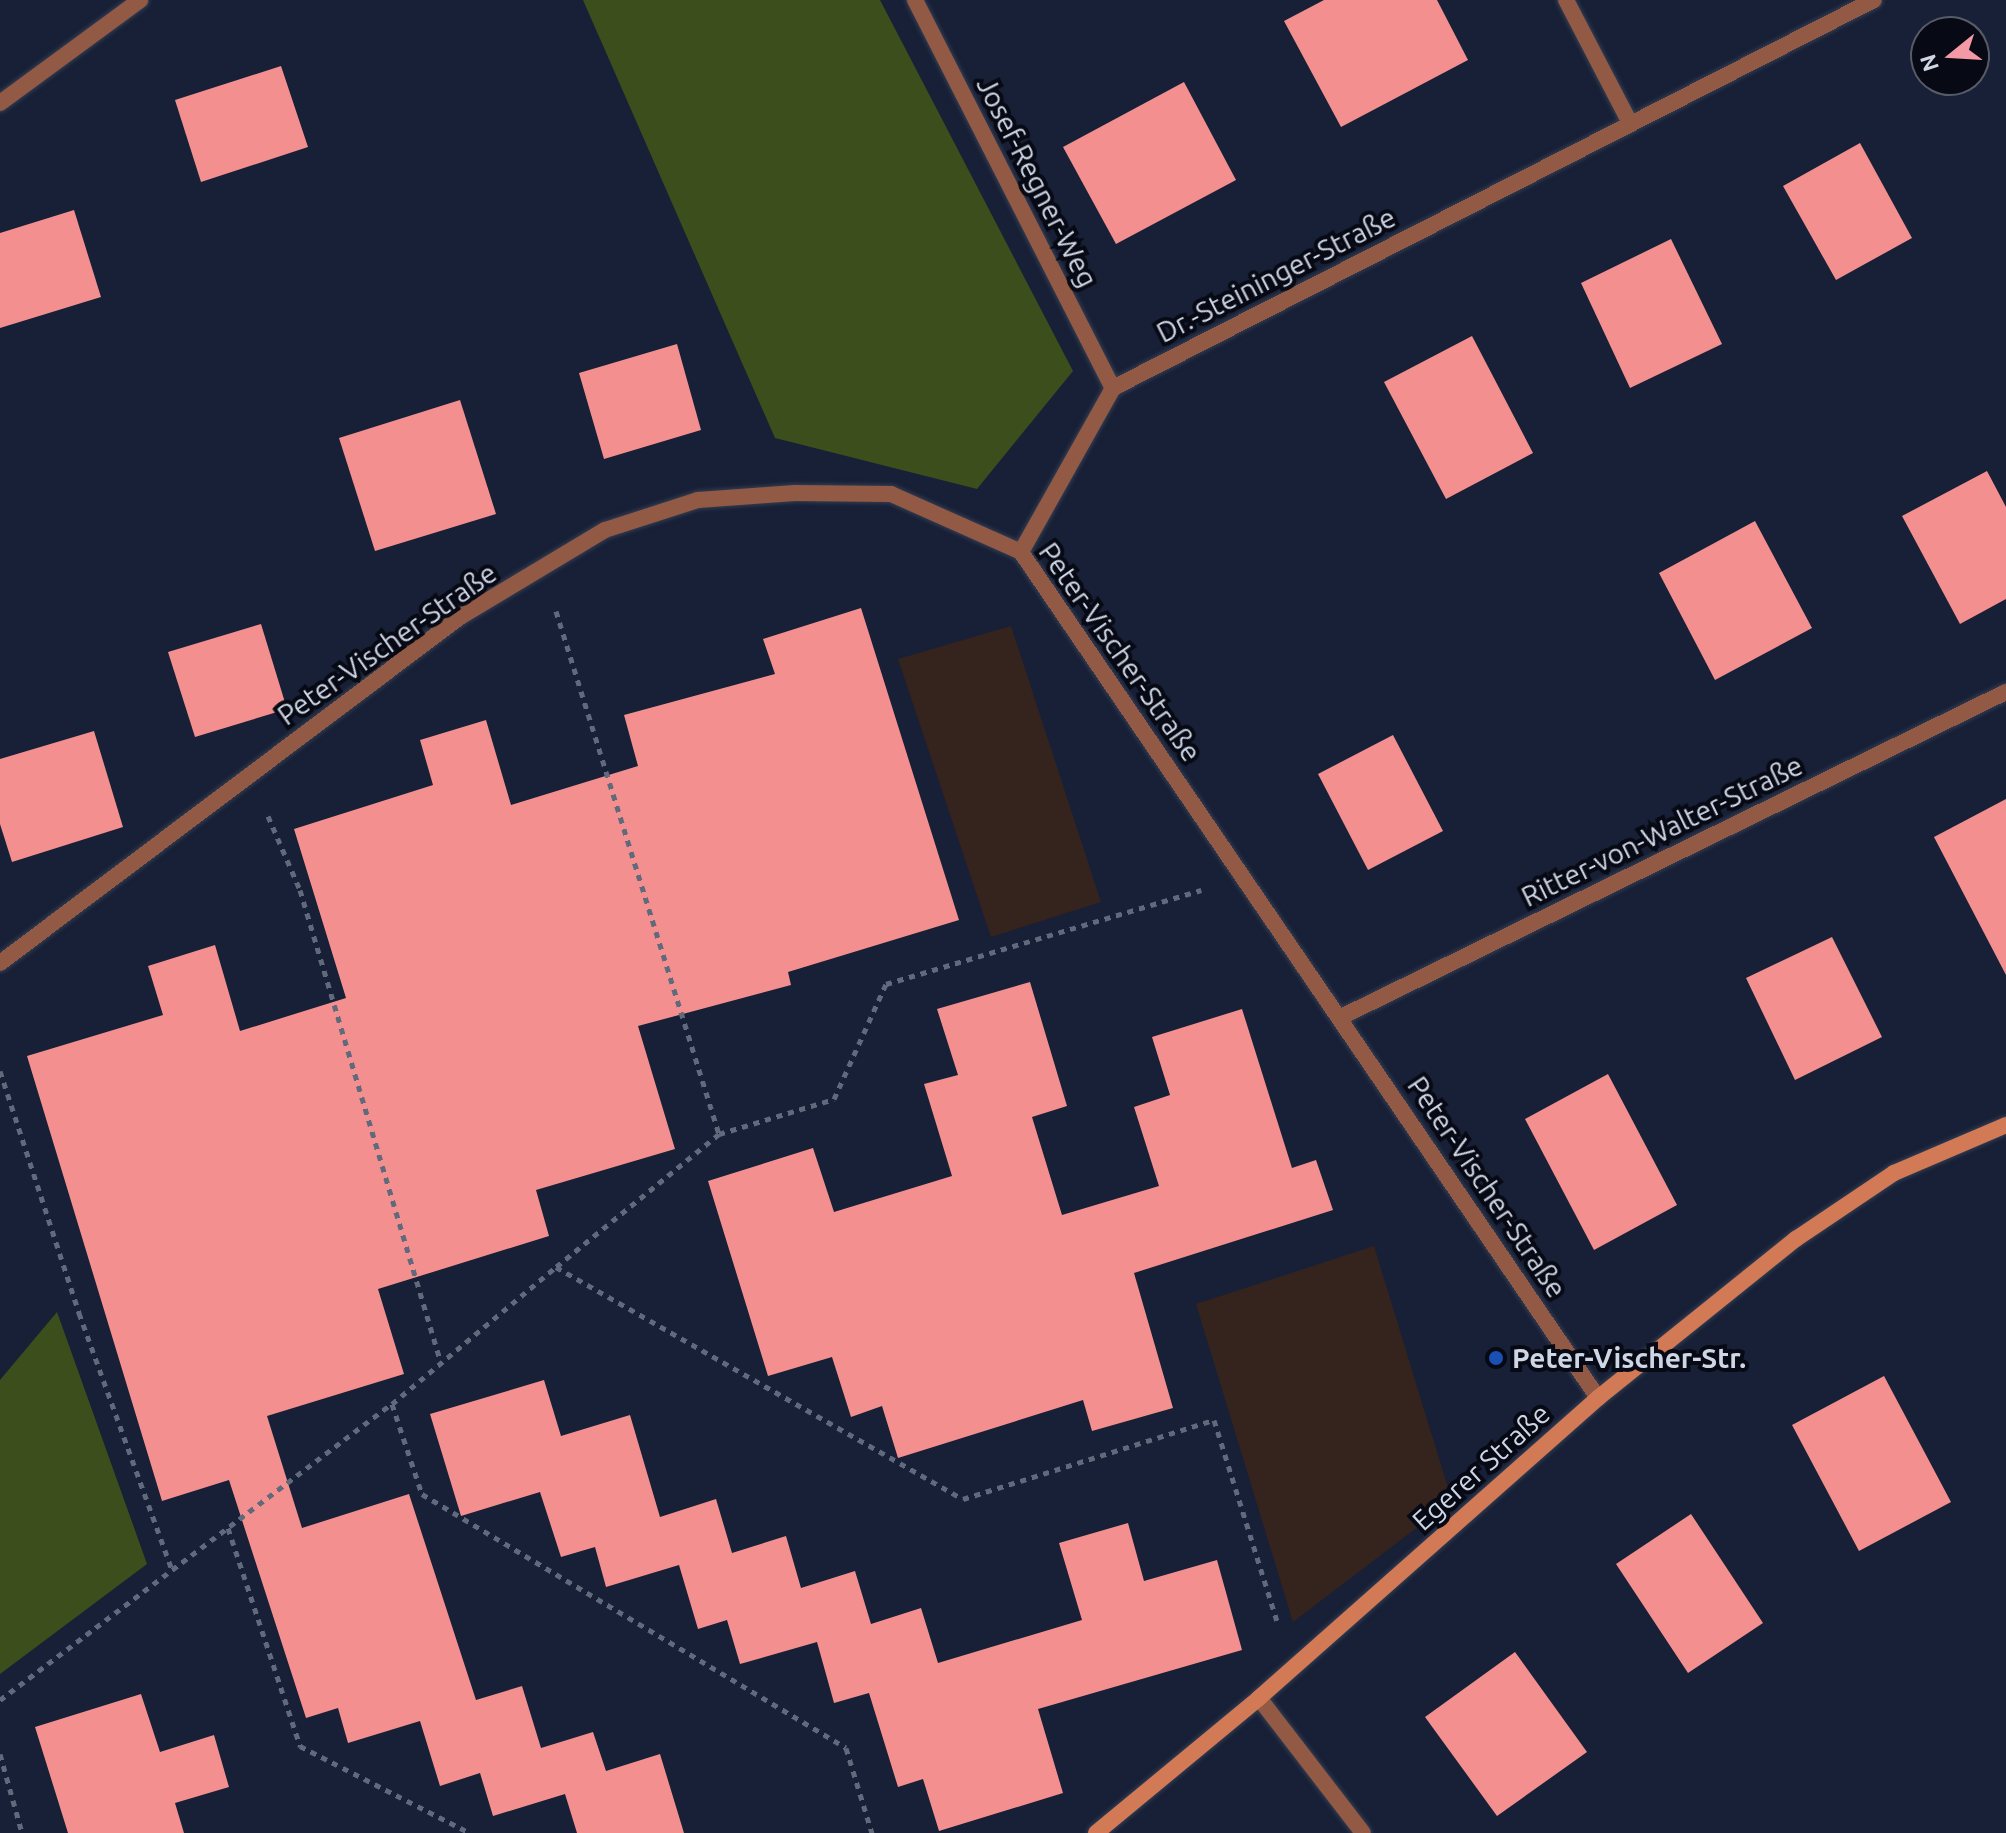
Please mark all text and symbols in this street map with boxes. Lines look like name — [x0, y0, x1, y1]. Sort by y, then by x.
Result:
north arrow — [1910, 16, 1990, 96]
text: N — [1914, 51, 1943, 75]
street label: Josef-Regner-Weg — [969, 71, 1105, 293]
street label: Dr.-Steininger-Straße — [1151, 200, 1401, 350]
street label: Peter-Vischer-Straße — [1032, 536, 1208, 768]
street label: Peter-Vischer-Straße — [271, 556, 503, 732]
street label: Ritter-von-Walter-Straße — [1516, 748, 1808, 914]
street label: Peter-Vischer-Straße — [1401, 1070, 1573, 1304]
place label: Peter-Vischer-Str. — [1512, 1341, 1746, 1375]
marker: Peter-Vischer-Str. — [1487, 1349, 1505, 1367]
street label: Egerer Straße — [1405, 1397, 1557, 1537]

